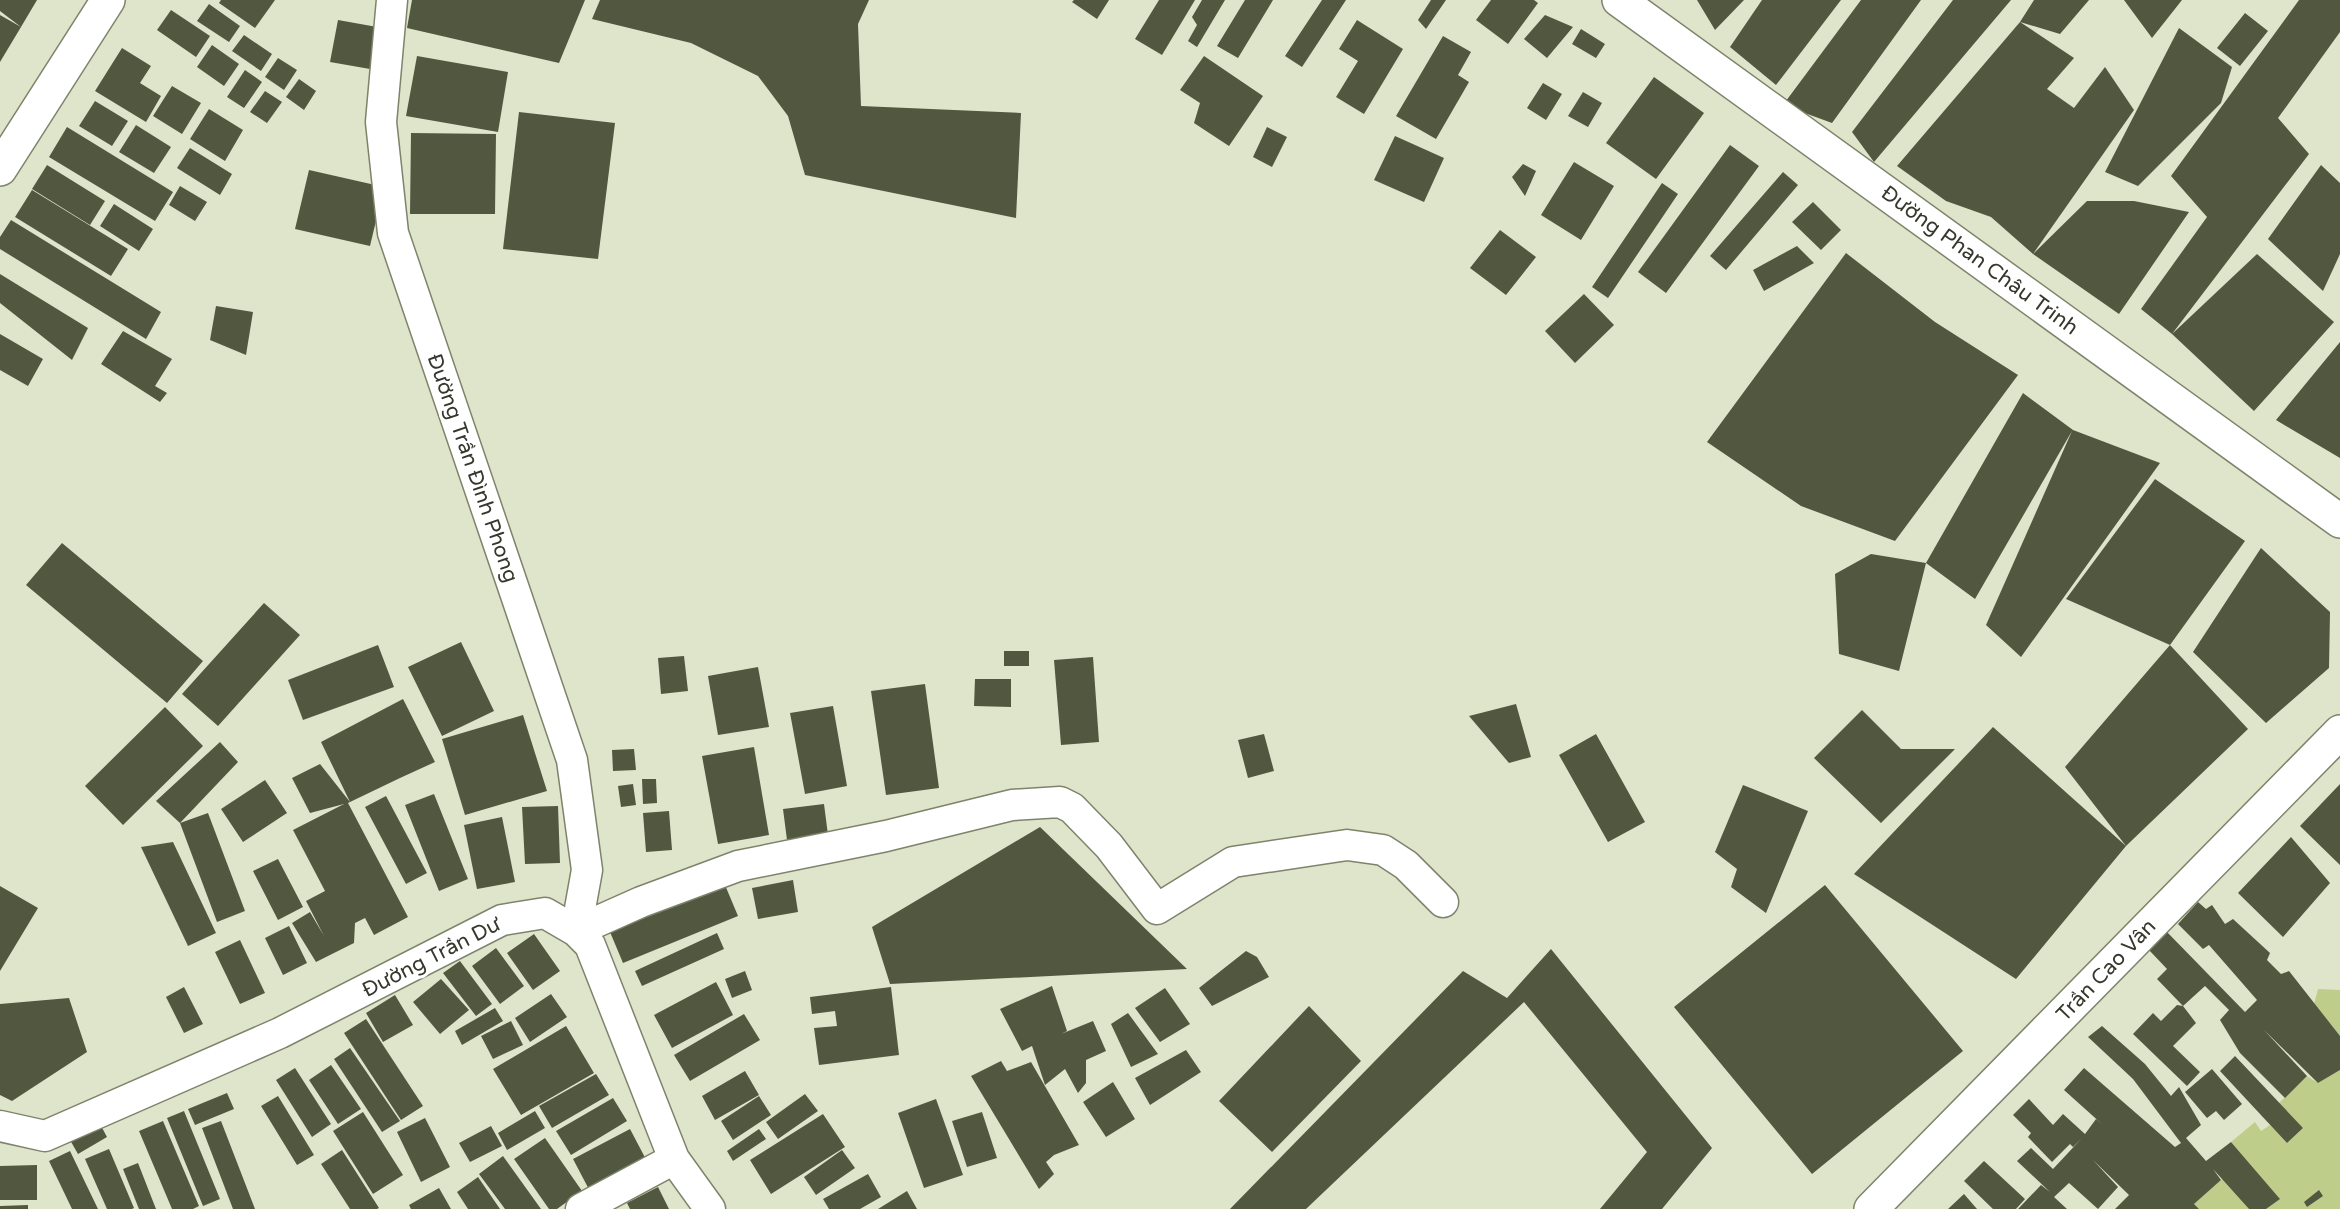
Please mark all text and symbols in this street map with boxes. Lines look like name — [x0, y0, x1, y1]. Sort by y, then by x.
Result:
street label: Đường Phan Châu Trinh — [1876, 180, 2083, 340]
street label: Đường Trần Đình Phong — [422, 351, 523, 586]
street label: Đường Trần Dư — [358, 911, 506, 1003]
street label: Trần Cao Vân — [2051, 914, 2161, 1027]

